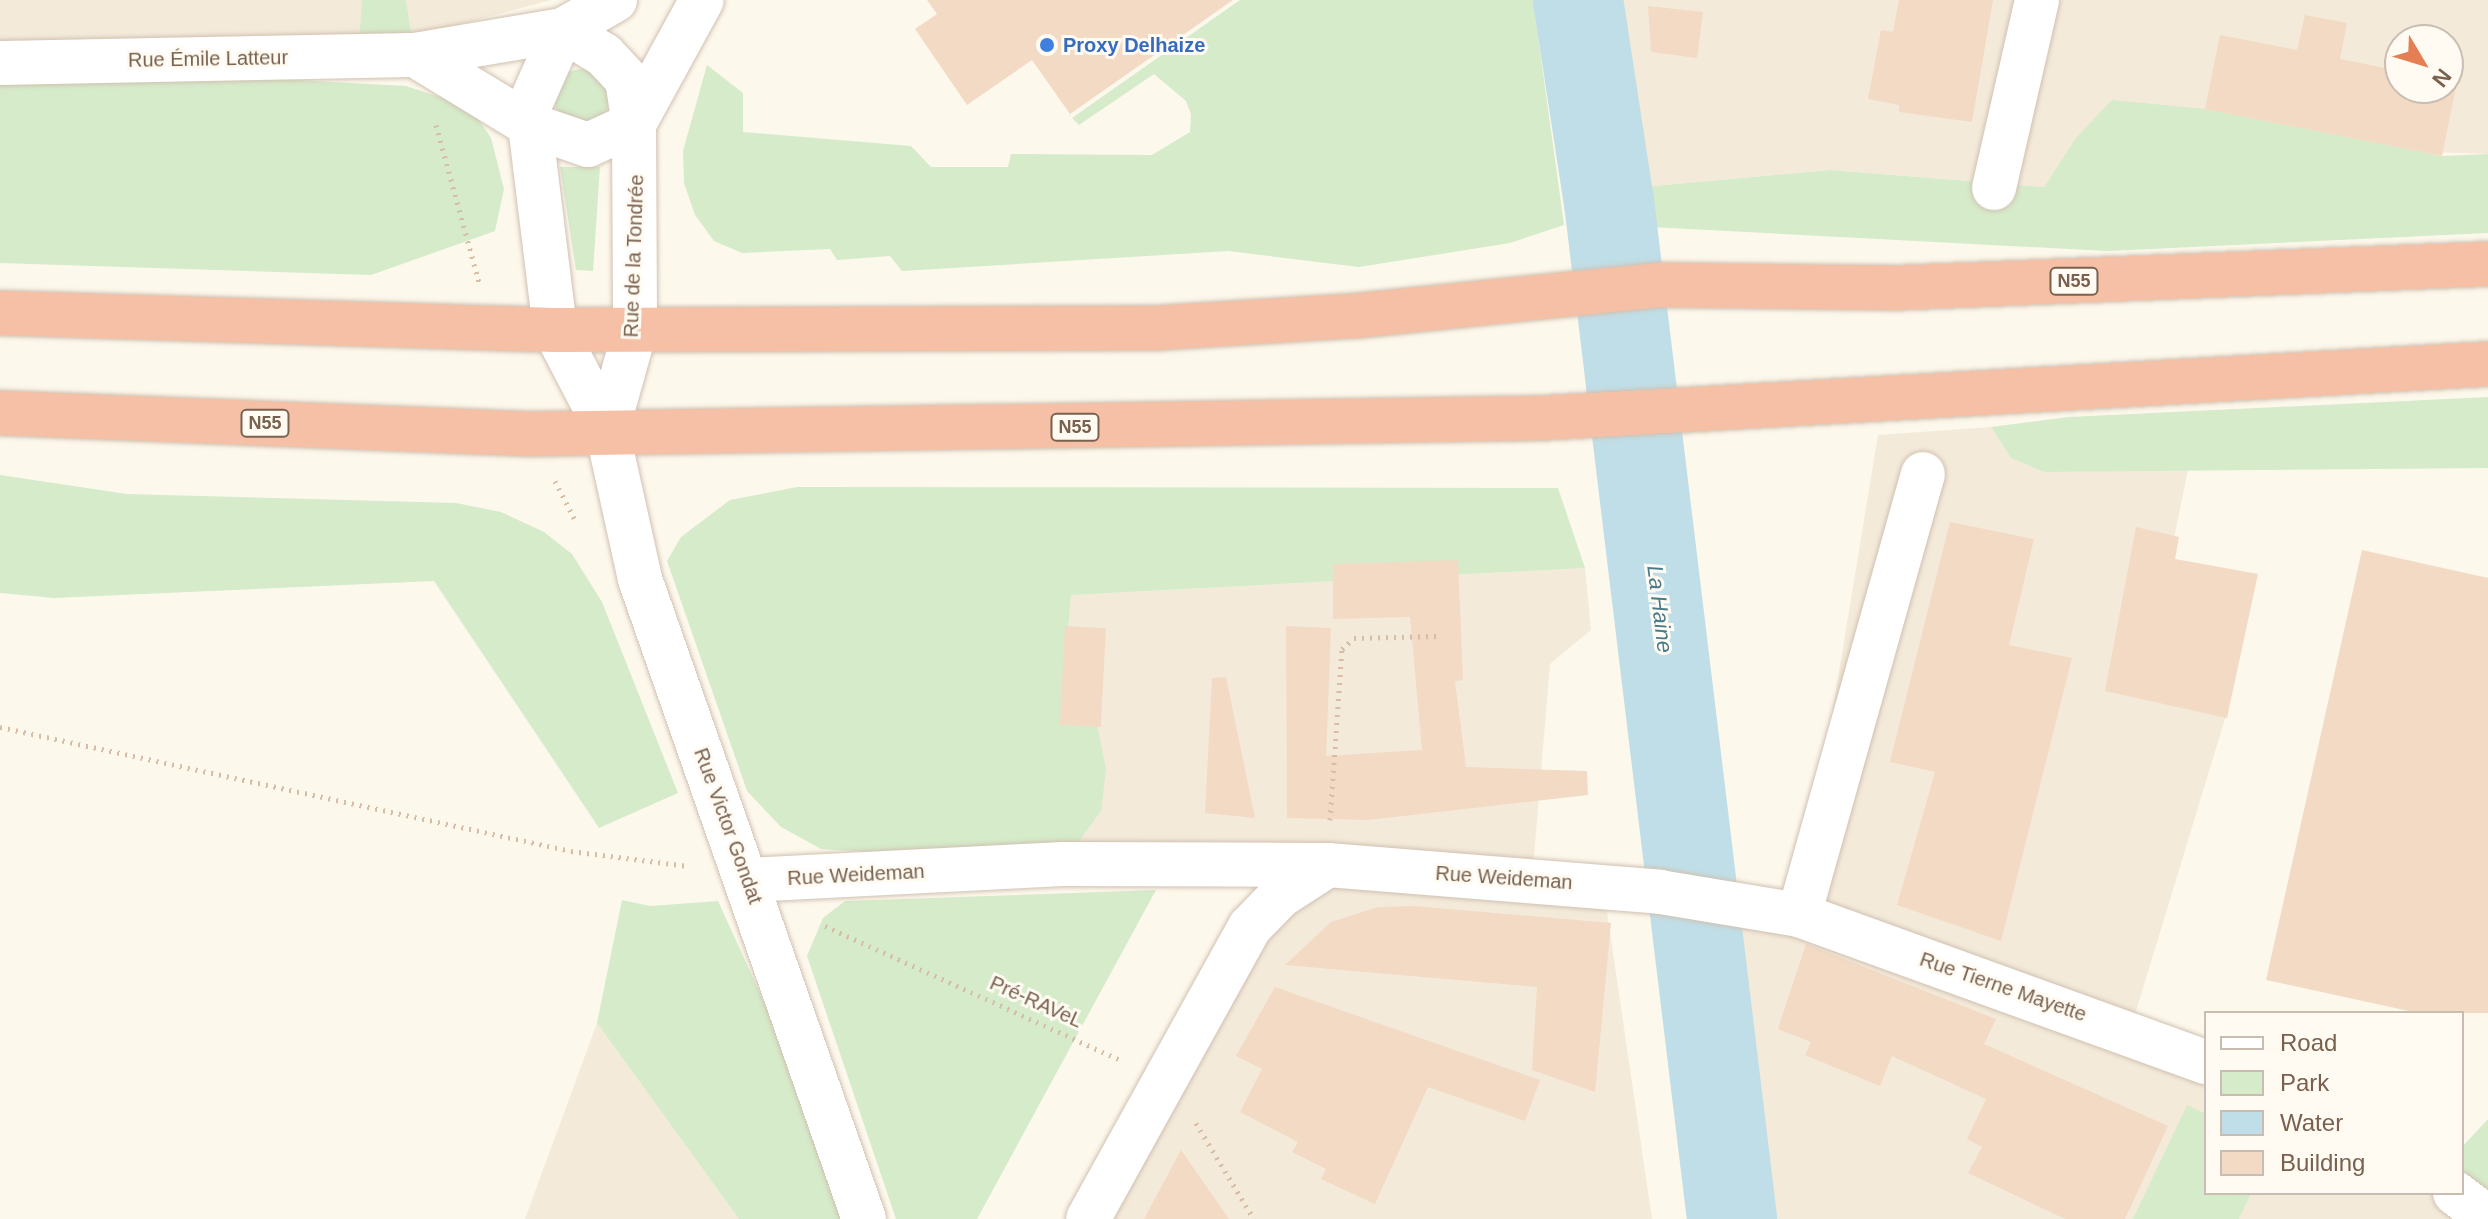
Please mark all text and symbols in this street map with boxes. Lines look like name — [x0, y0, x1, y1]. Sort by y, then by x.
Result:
north arrow — [2384, 24, 2464, 104]
place label: Proxy Delhaize — [1063, 33, 1205, 57]
marker: Proxy Delhaize — [1038, 36, 1056, 54]
street label: Rue Émile Latteur — [128, 46, 288, 72]
text: N — [2427, 64, 2456, 92]
street label: Rue de la Tondrée — [619, 174, 649, 338]
road number: N55 — [2048, 267, 2100, 295]
road number: N55 — [239, 409, 291, 437]
road number: N55 — [1049, 413, 1101, 441]
water label: La Haine — [1642, 564, 1678, 654]
street label: Rue Victor Gondat — [689, 745, 767, 907]
street label: Rue Weideman — [787, 859, 925, 891]
street label: Rue Weideman — [1435, 861, 1573, 895]
street label: Rue Tierne Mayette — [1916, 947, 2090, 1027]
street label: Pré-RAVeL — [986, 971, 1086, 1033]
legend — [2204, 1011, 2464, 1195]
text: Road — [2280, 1029, 2337, 1056]
text: Park — [2280, 1069, 2329, 1096]
text: Water — [2280, 1109, 2343, 1136]
text: Building — [2280, 1149, 2365, 1176]

